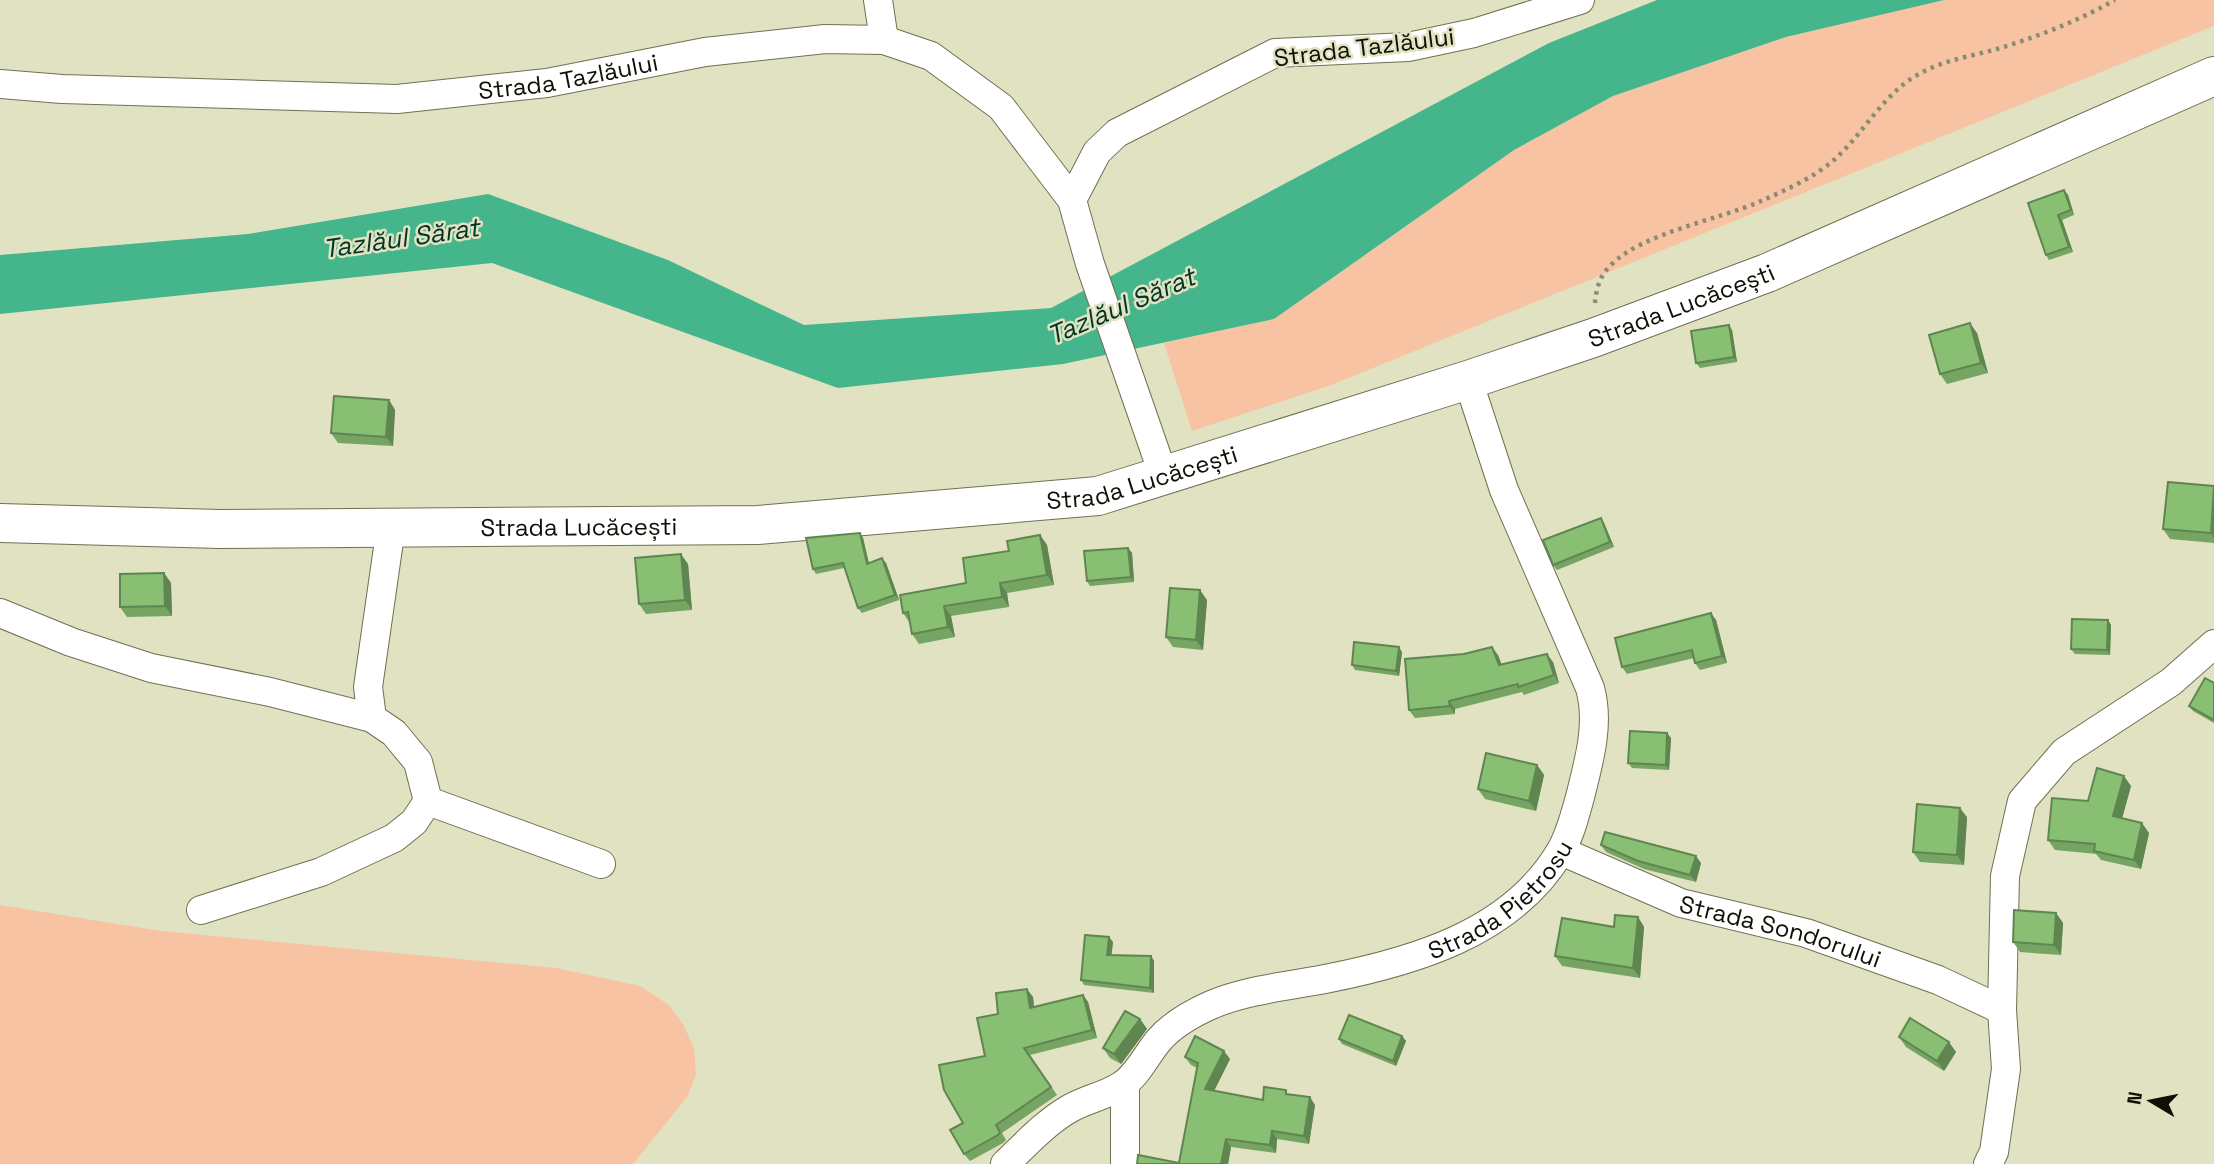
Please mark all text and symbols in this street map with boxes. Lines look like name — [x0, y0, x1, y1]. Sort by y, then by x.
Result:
street label: Strada Tazlăului — [1272, 21, 1456, 73]
street label: Strada Tazlăului — [477, 46, 661, 106]
water label: Tazlăul Sărat — [321, 210, 484, 266]
street label: Strada Lucăcești — [1583, 256, 1779, 354]
water label: Tazlăul Sărat — [1042, 259, 1202, 352]
street label: Strada Lucăcești — [1045, 438, 1241, 516]
street label: Strada Lucăcești — [480, 510, 677, 543]
street label: Strada Pietrosu — [1423, 835, 1579, 966]
street label: Strada Sondorului — [1677, 888, 1885, 974]
north arrow — [2116, 1066, 2186, 1136]
text: N — [2121, 1090, 2148, 1107]

